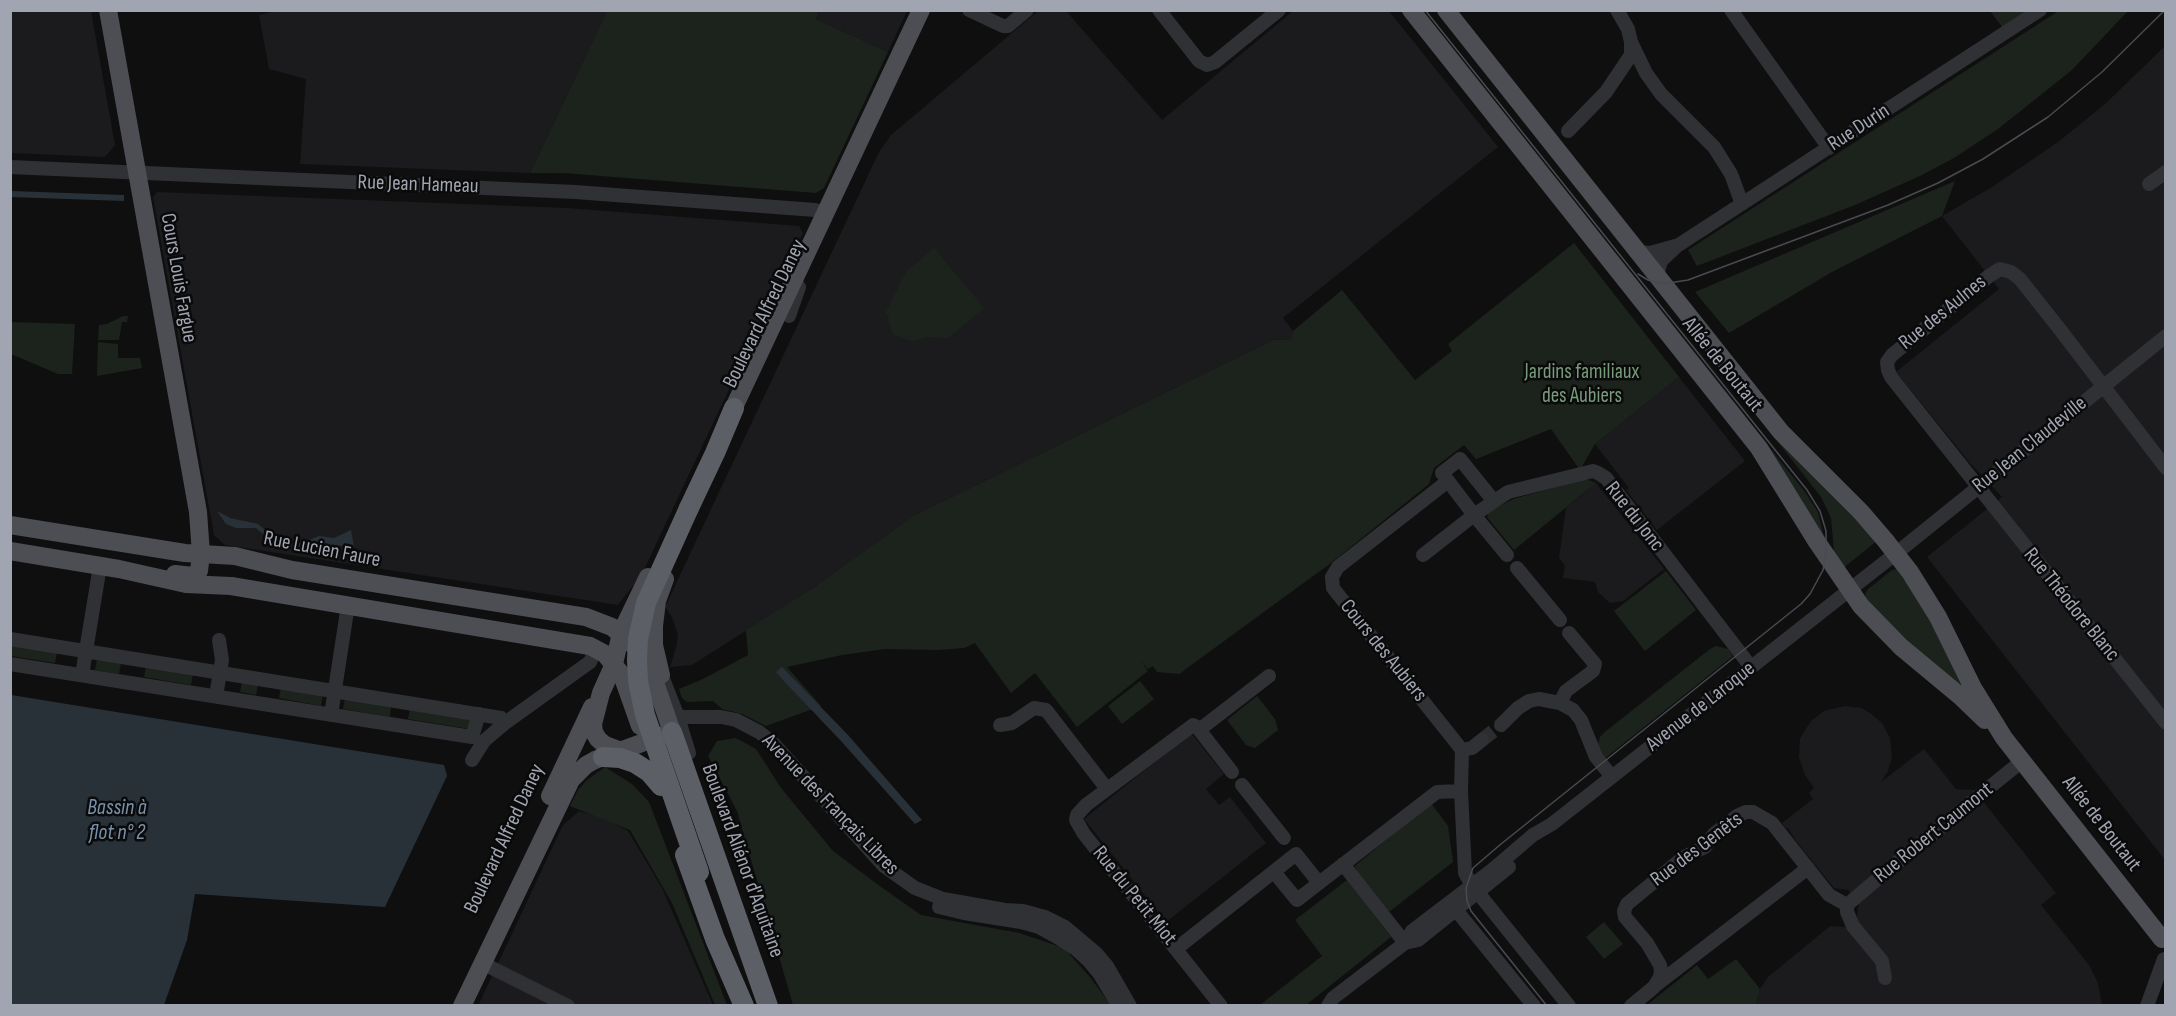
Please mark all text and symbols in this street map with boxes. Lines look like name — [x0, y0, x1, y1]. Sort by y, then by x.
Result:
street label: Rue Durin — [1824, 99, 1894, 157]
street label: Rue Jean Hameau — [357, 170, 479, 200]
street label: Cours Louis Fargue — [154, 211, 202, 345]
street label: Boulevard Alfred Daney — [718, 236, 812, 392]
street label: Rue des Aulnes — [1894, 270, 1992, 356]
street label: Allée de Boutaut — [1676, 313, 1768, 417]
park label: Jardins familiaux des Aubiers — [1525, 360, 1639, 410]
street label: Rue Jean Claudeville — [1968, 391, 2092, 499]
street label: Rue du Jonc — [1599, 477, 1669, 557]
street label: Rue Lucien Faure — [261, 526, 383, 574]
street label: Rue Théodore Blanc — [2018, 543, 2124, 667]
street label: Cours des Aubiers — [1334, 595, 1432, 707]
street label: Avenue de Laroque — [1641, 657, 1761, 757]
street label: Avenue des Français Libres — [756, 729, 904, 881]
street label: Boulevard Alfred Daney — [459, 760, 551, 918]
street label: Boulevard Aliénor d'Aquitaine — [695, 761, 789, 961]
street label: Allée de Boutaut — [2056, 771, 2146, 877]
street label: Rue Robert Caumont — [1869, 777, 1999, 889]
water label: Bassin à flot n° 2 — [87, 795, 147, 846]
street label: Rue des Genêts — [1646, 807, 1748, 893]
street label: Rue du Petit Miot — [1086, 841, 1182, 951]

